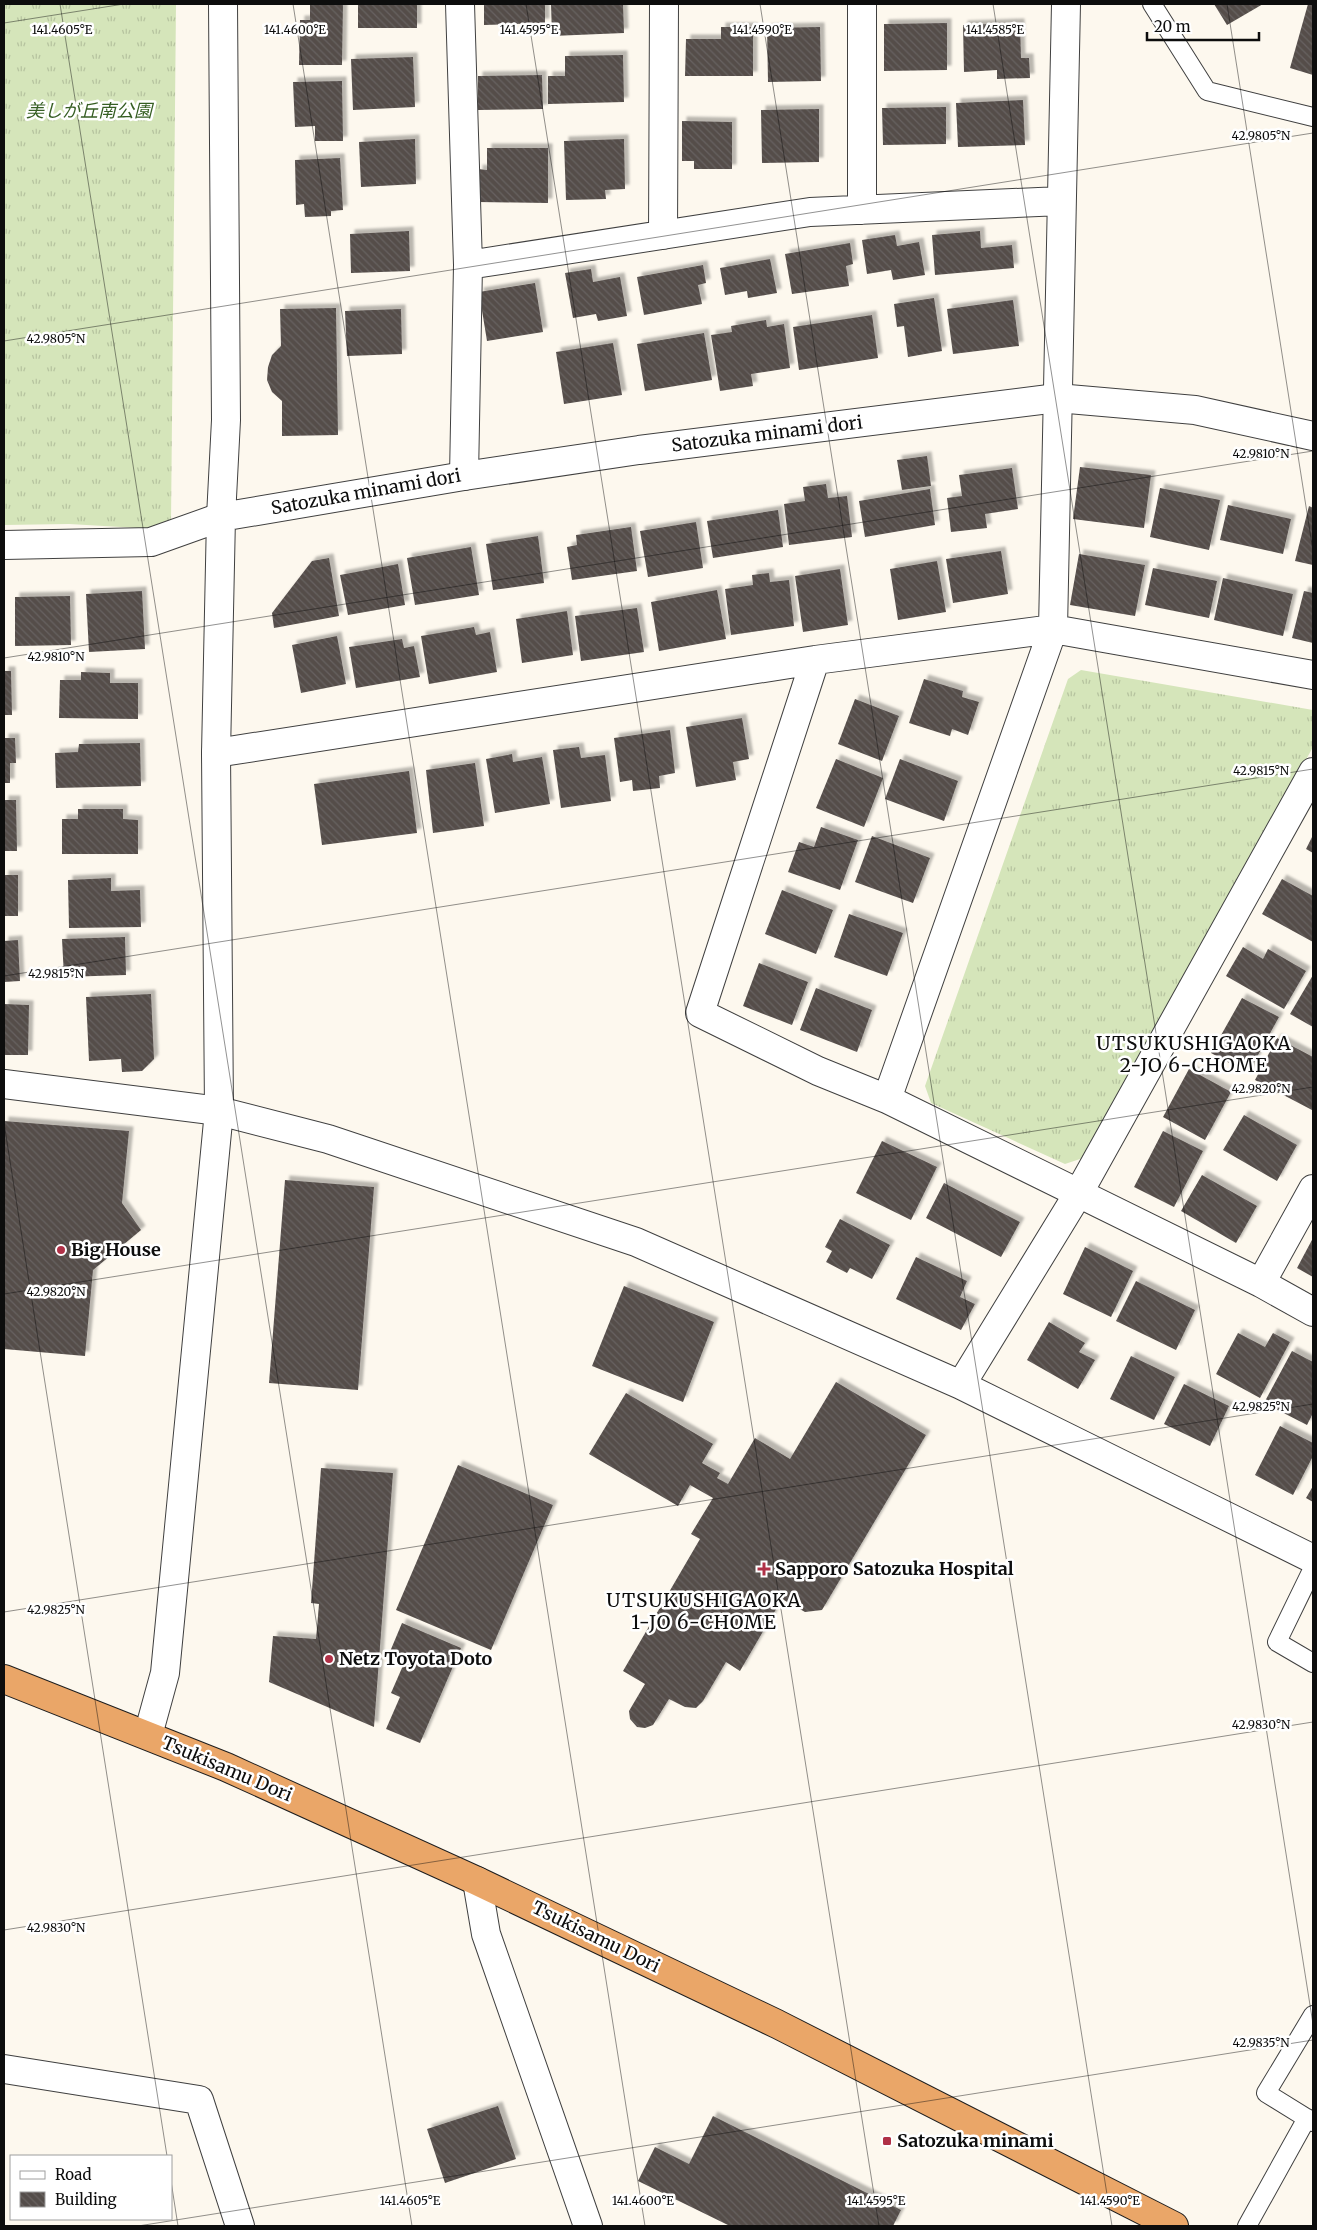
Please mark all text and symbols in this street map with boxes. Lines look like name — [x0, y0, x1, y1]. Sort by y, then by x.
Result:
scale bar — [1147, 10, 1260, 42]
text: 20 m — [1154, 17, 1191, 36]
text: 141.4605°E — [32, 22, 93, 37]
text: 141.4600°E — [264, 22, 326, 37]
text: 141.4595°E — [500, 22, 559, 37]
text: 141.4590°E — [732, 22, 792, 37]
text: 141.4585°E — [966, 22, 1025, 37]
park label: 美しが丘南公園 — [26, 99, 155, 122]
text: 42.9805°N — [1232, 128, 1291, 143]
text: 42.9805°N — [27, 331, 86, 346]
street label: Satozuka minami dori — [670, 410, 864, 457]
text: 42.9810°N — [1233, 446, 1290, 461]
street label: Satozuka minami dori — [269, 463, 463, 520]
text: 42.9810°N — [28, 649, 85, 664]
text: 42.9815°N — [1233, 763, 1290, 778]
text: 42.9815°N — [28, 966, 85, 981]
district label: UTSUKUSHIGAOKA 2-JO 6-CHOME — [1096, 1031, 1292, 1077]
text: 42.9820°N — [1232, 1081, 1291, 1096]
place label: Big House — [71, 1238, 161, 1261]
marker: Big House — [55, 1244, 67, 1256]
text: 42.9820°N — [27, 1284, 86, 1299]
text: 42.9825°N — [1232, 1399, 1291, 1414]
place label: Sapporo Satozuka Hospital — [775, 1557, 1014, 1580]
marker: Sapporo Satozuka Hospital — [757, 1562, 771, 1576]
district label: UTSUKUSHIGAOKA 1-JO 6-CHOME — [606, 1588, 802, 1634]
text: 42.9825°N — [27, 1602, 86, 1617]
place label: Netz Toyota Doto — [339, 1647, 493, 1670]
marker: Netz Toyota Doto — [323, 1653, 335, 1665]
text: 42.9830°N — [1232, 1717, 1291, 1732]
street label: Tsukisamu Dori — [158, 1731, 296, 1806]
street label: Tsukisamu Dori — [528, 1896, 664, 1978]
text: 42.9830°N — [27, 1920, 86, 1935]
text: 42.9835°N — [1232, 2035, 1290, 2050]
place label: Satozuka minami — [897, 2129, 1054, 2152]
marker: Satozuka minami — [881, 2135, 893, 2147]
legend — [10, 2155, 172, 2220]
text: Road — [55, 2165, 91, 2184]
text: Building — [55, 2190, 117, 2209]
text: 141.4605°E — [380, 2193, 441, 2208]
text: 141.4600°E — [612, 2193, 674, 2208]
text: 141.4595°E — [847, 2193, 906, 2208]
text: 141.4590°E — [1080, 2193, 1140, 2208]

